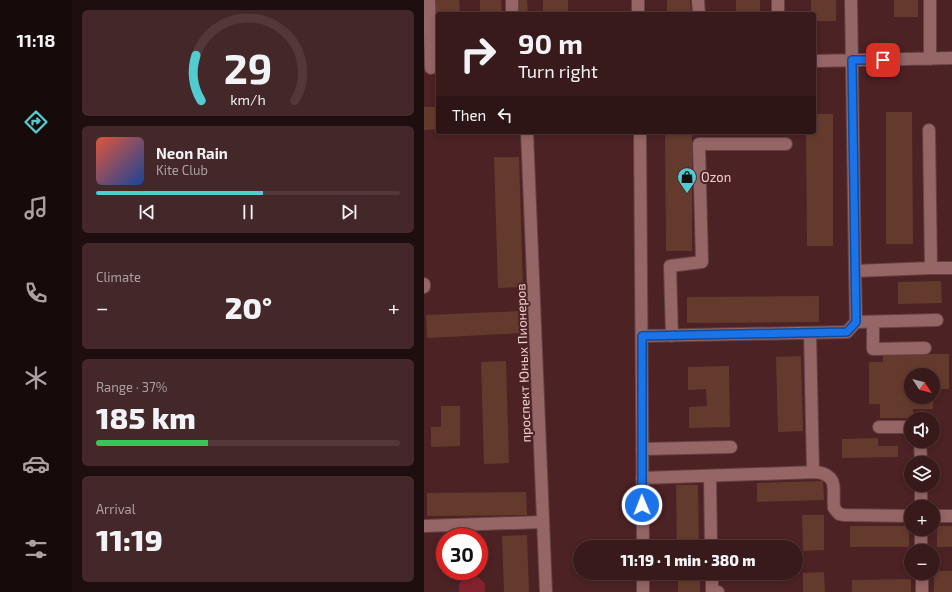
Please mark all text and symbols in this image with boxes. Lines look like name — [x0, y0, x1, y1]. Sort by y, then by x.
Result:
text: 90 m — [518, 26, 583, 60]
icon: right — [452, 28, 504, 80]
text: 11:18 — [16, 29, 56, 51]
text: 29 — [224, 42, 272, 92]
pin — [866, 43, 900, 77]
icon: arrive — [872, 49, 894, 71]
text: Turn right — [518, 60, 598, 82]
text: km/h — [230, 91, 266, 108]
icon: left — [494, 104, 516, 126]
text: Then — [452, 106, 486, 124]
icon: directions — [22, 108, 50, 136]
text: Neon Rain — [156, 144, 228, 162]
text: Kite Club — [156, 162, 208, 178]
shop icon: Ozon — [676, 166, 698, 194]
place label: Ozon — [701, 169, 731, 185]
icon: music — [22, 194, 50, 222]
icon: previous — [136, 201, 158, 223]
icon: pause — [237, 201, 259, 223]
icon: next — [338, 201, 360, 223]
text: Climate — [96, 269, 141, 285]
icon: phone — [22, 279, 50, 307]
street label: проспект Юных Пионеров — [512, 283, 534, 443]
text: 20° — [225, 289, 272, 325]
text: − — [96, 294, 109, 320]
text: + — [388, 294, 400, 320]
icon: climate — [22, 364, 50, 392]
north arrow — [904, 368, 940, 404]
map controls — [904, 368, 940, 580]
text: Range · 37% — [96, 379, 167, 395]
text: 185 km — [96, 399, 196, 435]
button: sound — [904, 412, 940, 448]
icon: car — [22, 450, 50, 478]
button: layers — [904, 456, 940, 492]
position arrow — [621, 484, 663, 526]
button: + — [904, 500, 940, 536]
text: Arrival — [96, 501, 136, 517]
text: 11:19 — [96, 521, 163, 557]
speed limit sign: 30 — [436, 528, 488, 580]
icon: filters — [22, 535, 50, 563]
button: − — [904, 544, 940, 580]
text: 11:19 · 1 min · 380 m — [621, 551, 755, 569]

